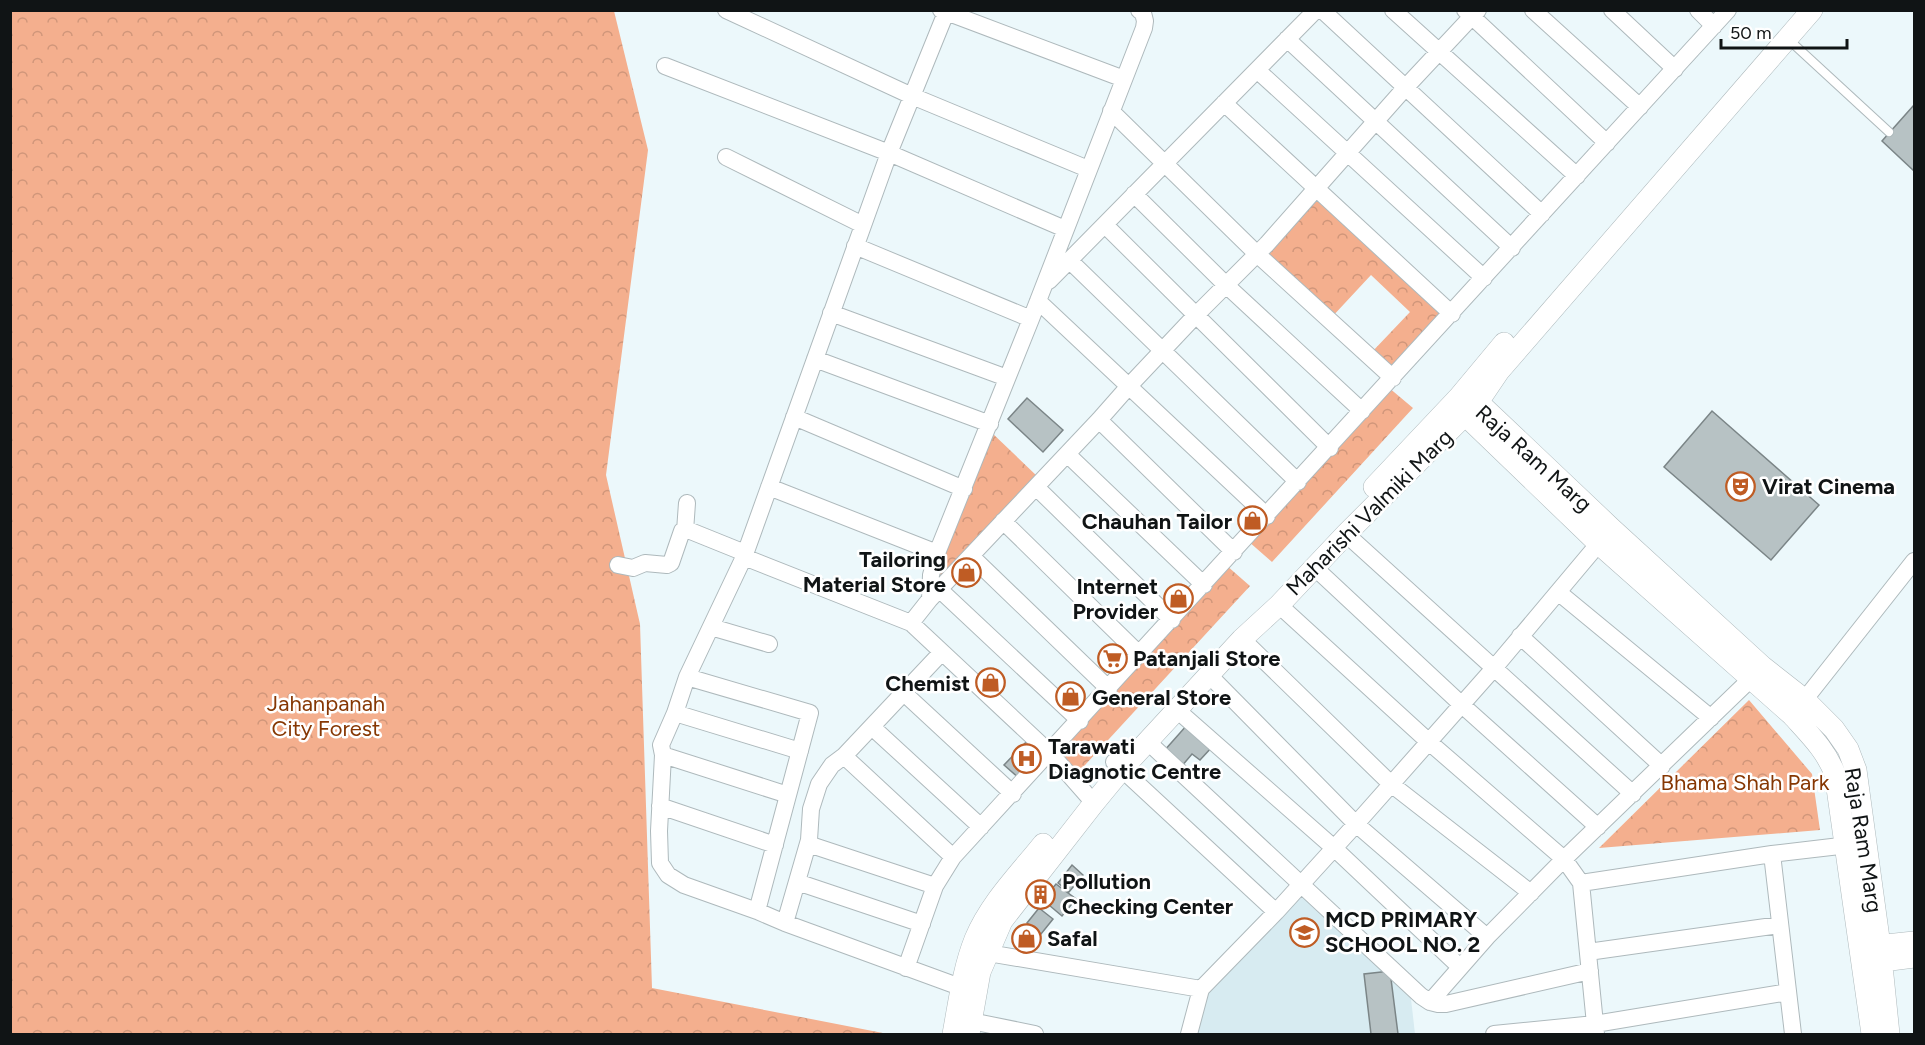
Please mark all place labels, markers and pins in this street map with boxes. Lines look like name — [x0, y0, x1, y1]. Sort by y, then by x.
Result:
theatre icon: Virat Cinema — [1725, 470, 1757, 502]
place label: Virat Cinema — [1762, 473, 1895, 500]
shop icon: Chauhan Tailor — [1237, 505, 1269, 537]
place label: Chauhan Tailor — [1082, 508, 1233, 535]
place label: Tailoring Material Store — [803, 546, 946, 598]
shop icon: Tailoring Material Store — [951, 556, 983, 588]
place label: Internet Provider — [1073, 573, 1159, 625]
shop icon: Internet Provider — [1163, 583, 1195, 615]
supermarket icon: Patanjali Store — [1096, 642, 1128, 674]
place label: Patanjali Store — [1133, 645, 1281, 672]
shop icon: Chemist — [975, 667, 1007, 699]
place label: Chemist — [885, 670, 970, 697]
shop icon: General Store — [1055, 681, 1087, 713]
place label: General Store — [1092, 684, 1231, 711]
place label: Tarawati Diagnotic Centre — [1048, 733, 1221, 785]
hospital icon: Tarawati Diagnotic Centre — [1011, 743, 1043, 775]
place label: Pollution Checking Center — [1062, 868, 1234, 920]
building icon: Pollution Checking Center — [1025, 878, 1057, 910]
place label: MCD PRIMARY SCHOOL NO. 2 — [1325, 906, 1480, 958]
school or university icon: MCD PRIMARY SCHOOL NO. 2 — [1288, 916, 1320, 948]
shop icon: Safal — [1010, 922, 1042, 954]
place label: Safal — [1047, 925, 1098, 952]

